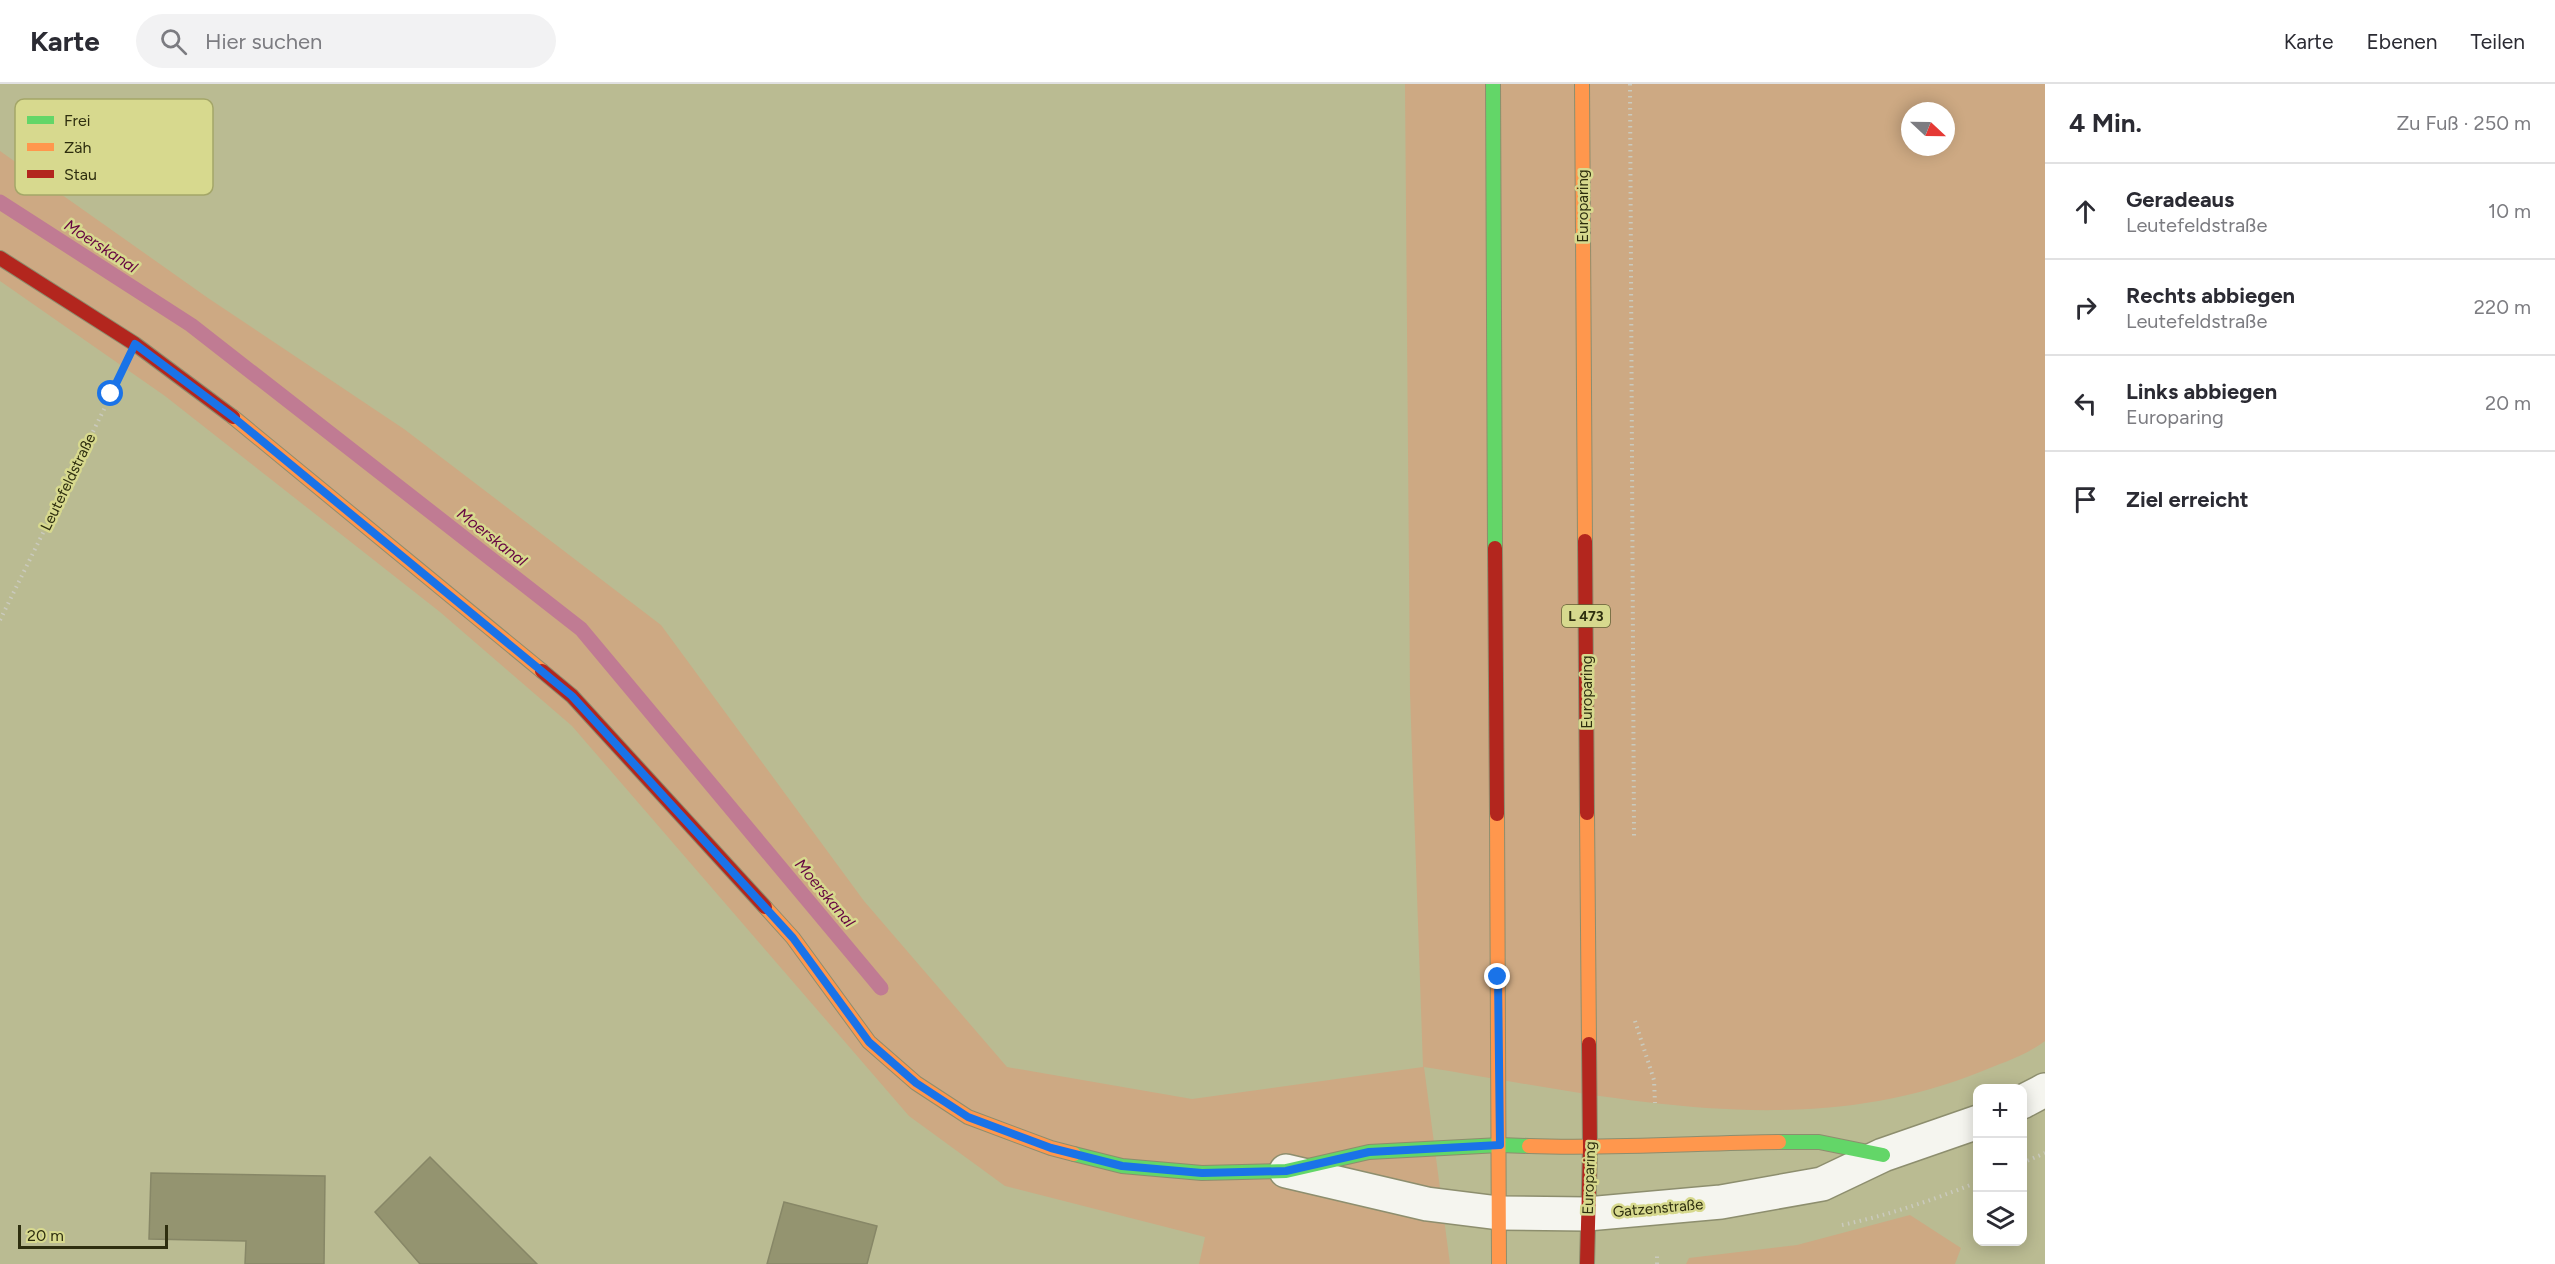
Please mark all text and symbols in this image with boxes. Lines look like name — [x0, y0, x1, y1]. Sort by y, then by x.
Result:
search box — [136, 14, 556, 68]
text: Karte — [30, 24, 100, 58]
icon: search — [157, 25, 190, 58]
text: Hier suchen — [205, 28, 322, 55]
text: Karte — [2284, 29, 2333, 54]
text: Ebenen — [2366, 29, 2438, 54]
text: Teilen — [2471, 29, 2525, 54]
legend — [15, 99, 213, 195]
north arrow — [1901, 102, 1955, 156]
text: 4 Min. — [2069, 107, 2142, 139]
text: Frei — [64, 111, 90, 130]
text: Zu Fuß · 250 m — [2397, 111, 2531, 135]
text: Zäh — [64, 138, 91, 157]
text: Stau — [64, 165, 97, 184]
street label: Europaring — [1574, 169, 1592, 243]
text: Geradeaus — [2126, 186, 2234, 213]
icon: ahead — [2069, 195, 2102, 228]
text: 10 m — [2488, 199, 2531, 223]
text: Leutefeldstraße — [2126, 213, 2267, 237]
water label: Moerskanal — [61, 215, 142, 277]
text: Rechts abbiegen — [2126, 282, 2295, 309]
icon: right — [2069, 291, 2102, 324]
text: 220 m — [2474, 295, 2531, 319]
text: Leutefeldstraße — [2126, 309, 2267, 333]
text: Links abbiegen — [2126, 378, 2277, 405]
route start — [97, 380, 123, 406]
icon: left — [2069, 387, 2102, 420]
text: 20 m — [2485, 391, 2531, 415]
text: Europaring — [2126, 405, 2224, 429]
street label: Leutefeldstraße — [37, 430, 99, 534]
icon: arrive — [2069, 483, 2102, 516]
text: Ziel erreicht — [2126, 486, 2249, 513]
water label: Moerskanal — [453, 504, 531, 570]
road number: L 473 — [1562, 605, 1610, 627]
street label: Europaring — [1578, 655, 1596, 729]
water label: Moerskanal — [791, 855, 859, 931]
route end — [1484, 963, 1510, 989]
map controls — [1973, 1084, 2027, 1246]
button: + — [1973, 1084, 2027, 1138]
button: − — [1973, 1138, 2027, 1192]
street label: Europaring — [1579, 1141, 1599, 1215]
button: layers — [1973, 1192, 2027, 1246]
street label: Gatzenstraße — [1612, 1195, 1704, 1221]
scale bar — [18, 1222, 168, 1250]
text: 20 m — [27, 1226, 64, 1245]

